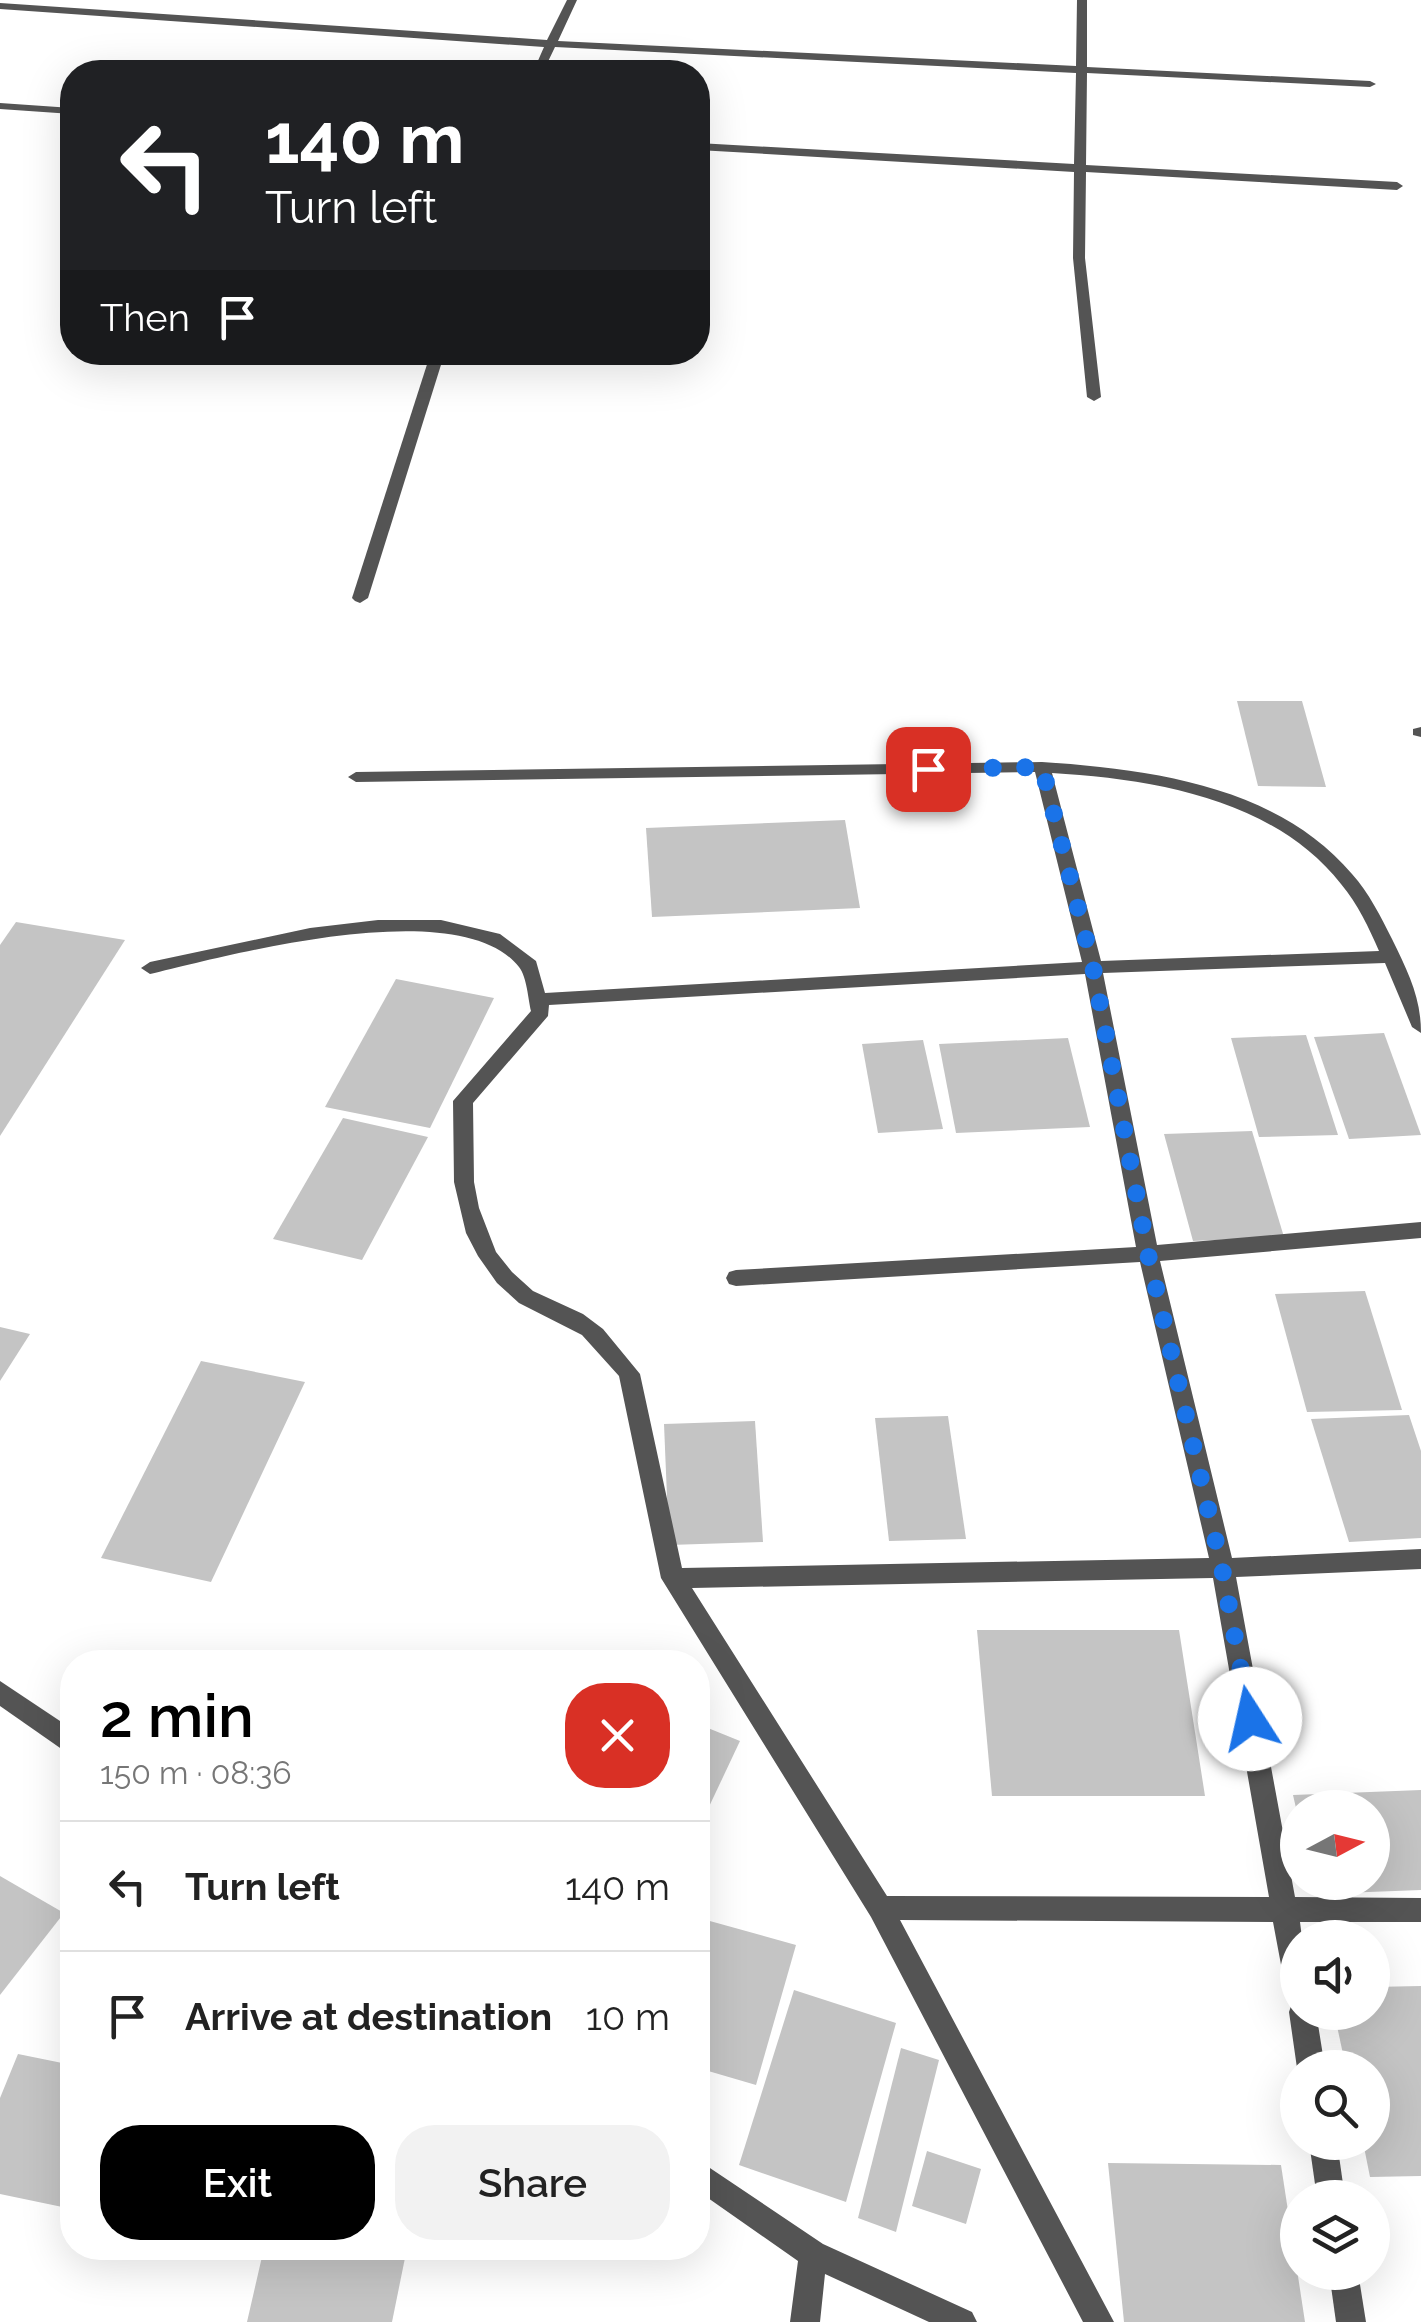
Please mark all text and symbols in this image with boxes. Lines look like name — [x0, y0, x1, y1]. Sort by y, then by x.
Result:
text: 140 m — [265, 97, 465, 179]
icon: left — [100, 100, 230, 230]
text: Turn left — [265, 181, 437, 234]
icon: arrive — [210, 290, 265, 345]
text: Then — [100, 295, 190, 340]
pin — [886, 727, 971, 812]
icon: arrive — [901, 742, 956, 797]
position arrow — [1198, 1667, 1302, 1771]
text: 2 min — [100, 1681, 254, 1751]
button: close — [565, 1683, 670, 1788]
text: 150 m · 08:36 — [100, 1754, 292, 1791]
north arrow — [1280, 1790, 1390, 1900]
map controls — [1280, 1790, 1390, 2290]
icon: left — [100, 1859, 155, 1914]
text: Turn left — [185, 1864, 340, 1909]
text: 140 m — [565, 1864, 670, 1909]
button: sound — [1280, 1920, 1390, 2030]
icon: arrive — [100, 1989, 155, 2044]
text: Arrive at destination — [185, 1994, 552, 2039]
text: 10 m — [586, 1994, 670, 2039]
button: search — [1280, 2050, 1390, 2160]
button: Exit — [100, 2125, 375, 2240]
button: Share — [395, 2125, 670, 2240]
button: layers — [1280, 2180, 1390, 2290]

